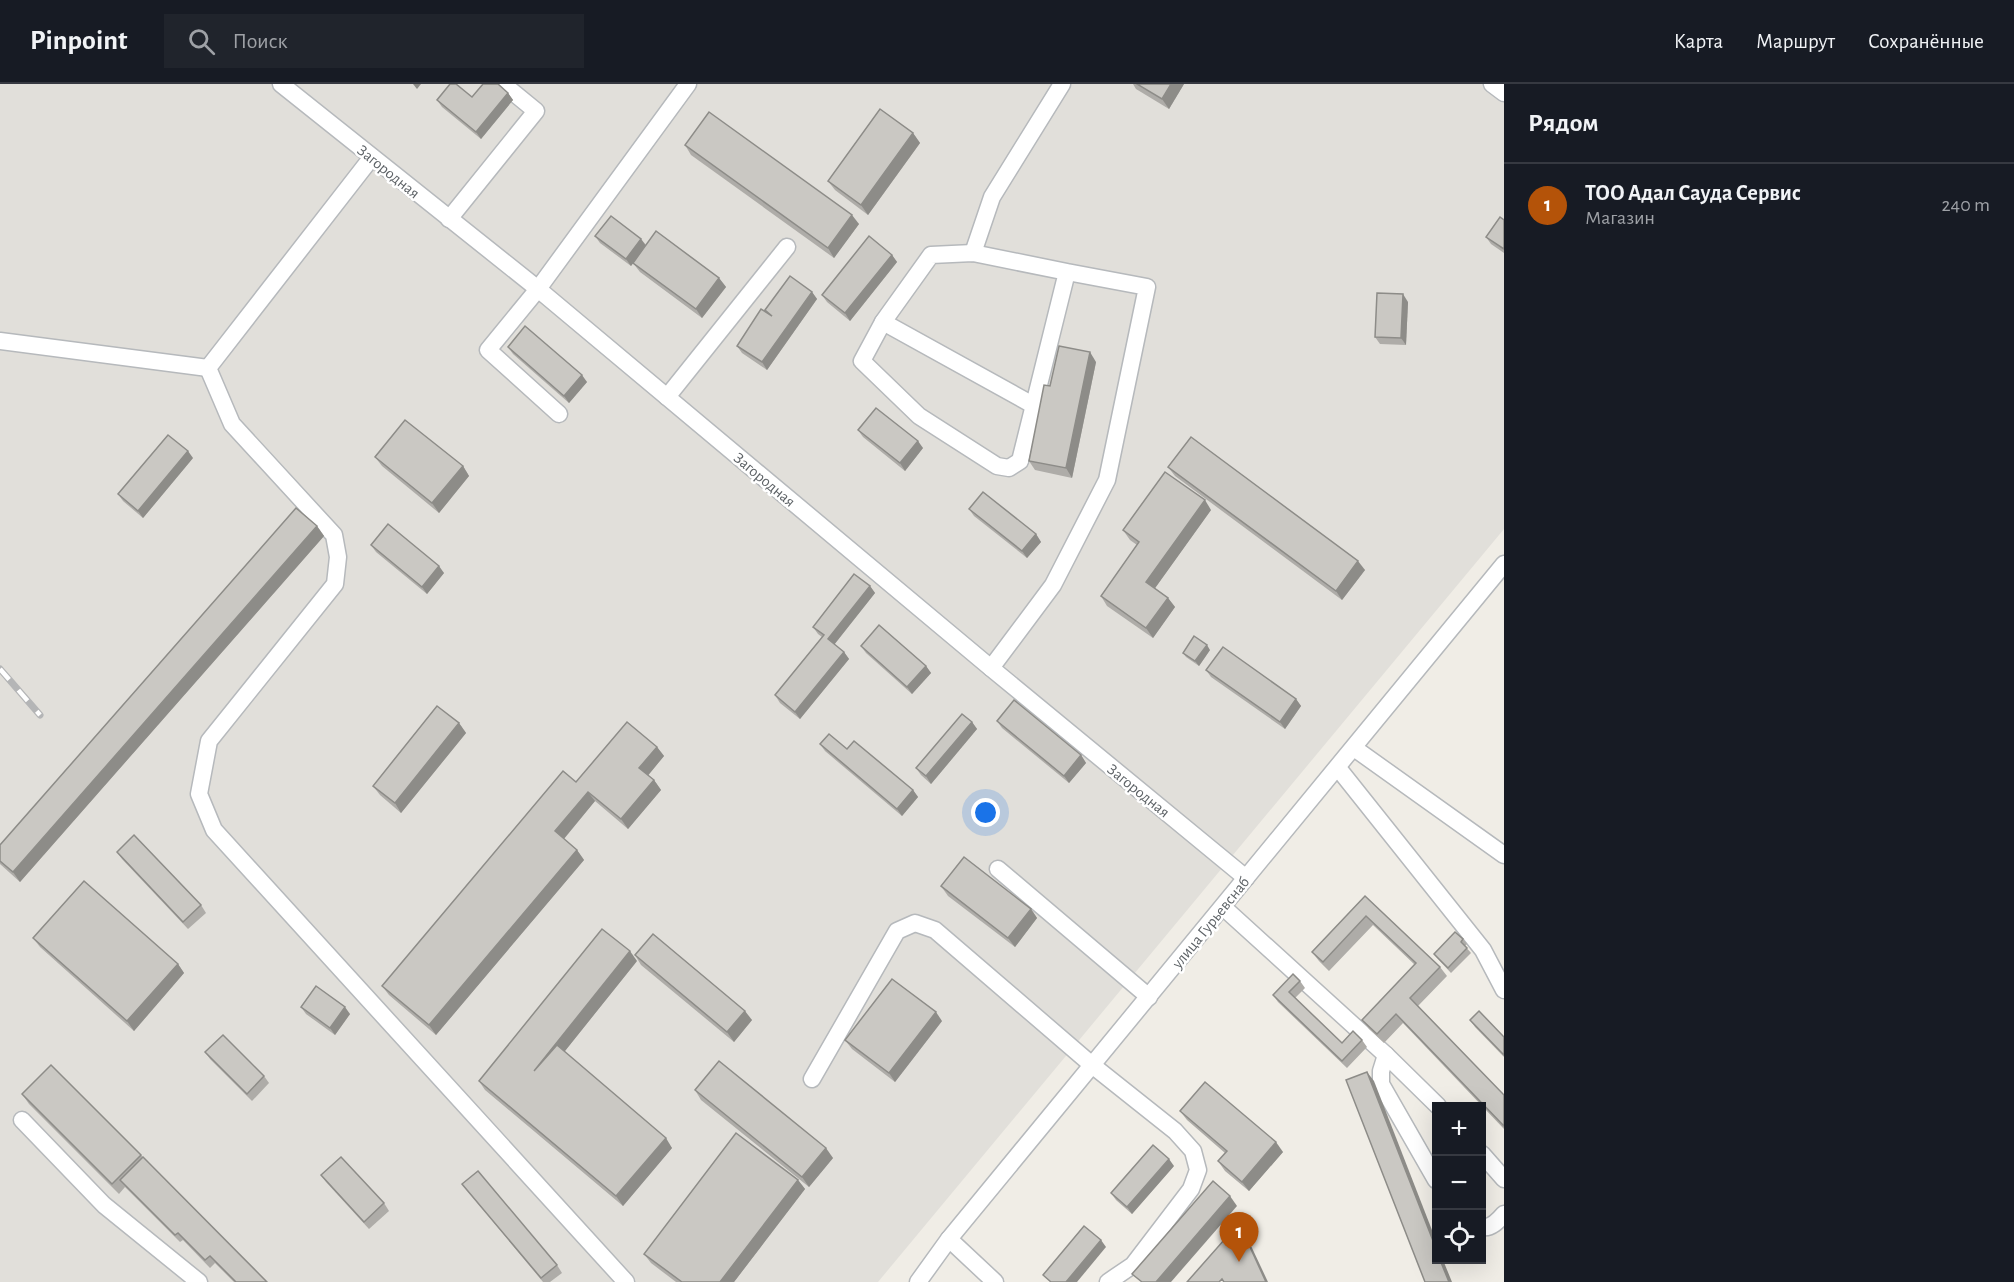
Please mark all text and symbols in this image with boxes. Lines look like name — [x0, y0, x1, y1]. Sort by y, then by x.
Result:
search box — [164, 14, 584, 68]
icon: search — [185, 25, 218, 58]
text: Pinpoint — [30, 27, 128, 55]
text: Поиск — [233, 30, 288, 52]
text: Карта — [1674, 31, 1723, 52]
text: Маршрут — [1756, 31, 1835, 52]
text: Сохранённые — [1868, 31, 1984, 52]
text: Рядом — [1528, 110, 1599, 136]
street label: Загородная — [354, 142, 423, 202]
text: ТОО Адал Сауда Сервис — [1585, 182, 1801, 204]
text: 1 — [1544, 195, 1551, 215]
text: 240 m — [1941, 195, 1990, 215]
text: Магазин — [1585, 208, 1655, 228]
street label: Загородная — [730, 450, 798, 510]
street label: Загородная — [1104, 761, 1173, 821]
your location — [971, 798, 1000, 827]
street label: улица Гурьевснаб — [1168, 874, 1253, 973]
map controls — [1432, 1102, 1486, 1264]
button: + — [1432, 1102, 1486, 1156]
button: − — [1432, 1156, 1486, 1210]
button: locate — [1432, 1210, 1486, 1264]
pin: 1 — [1220, 1212, 1258, 1262]

